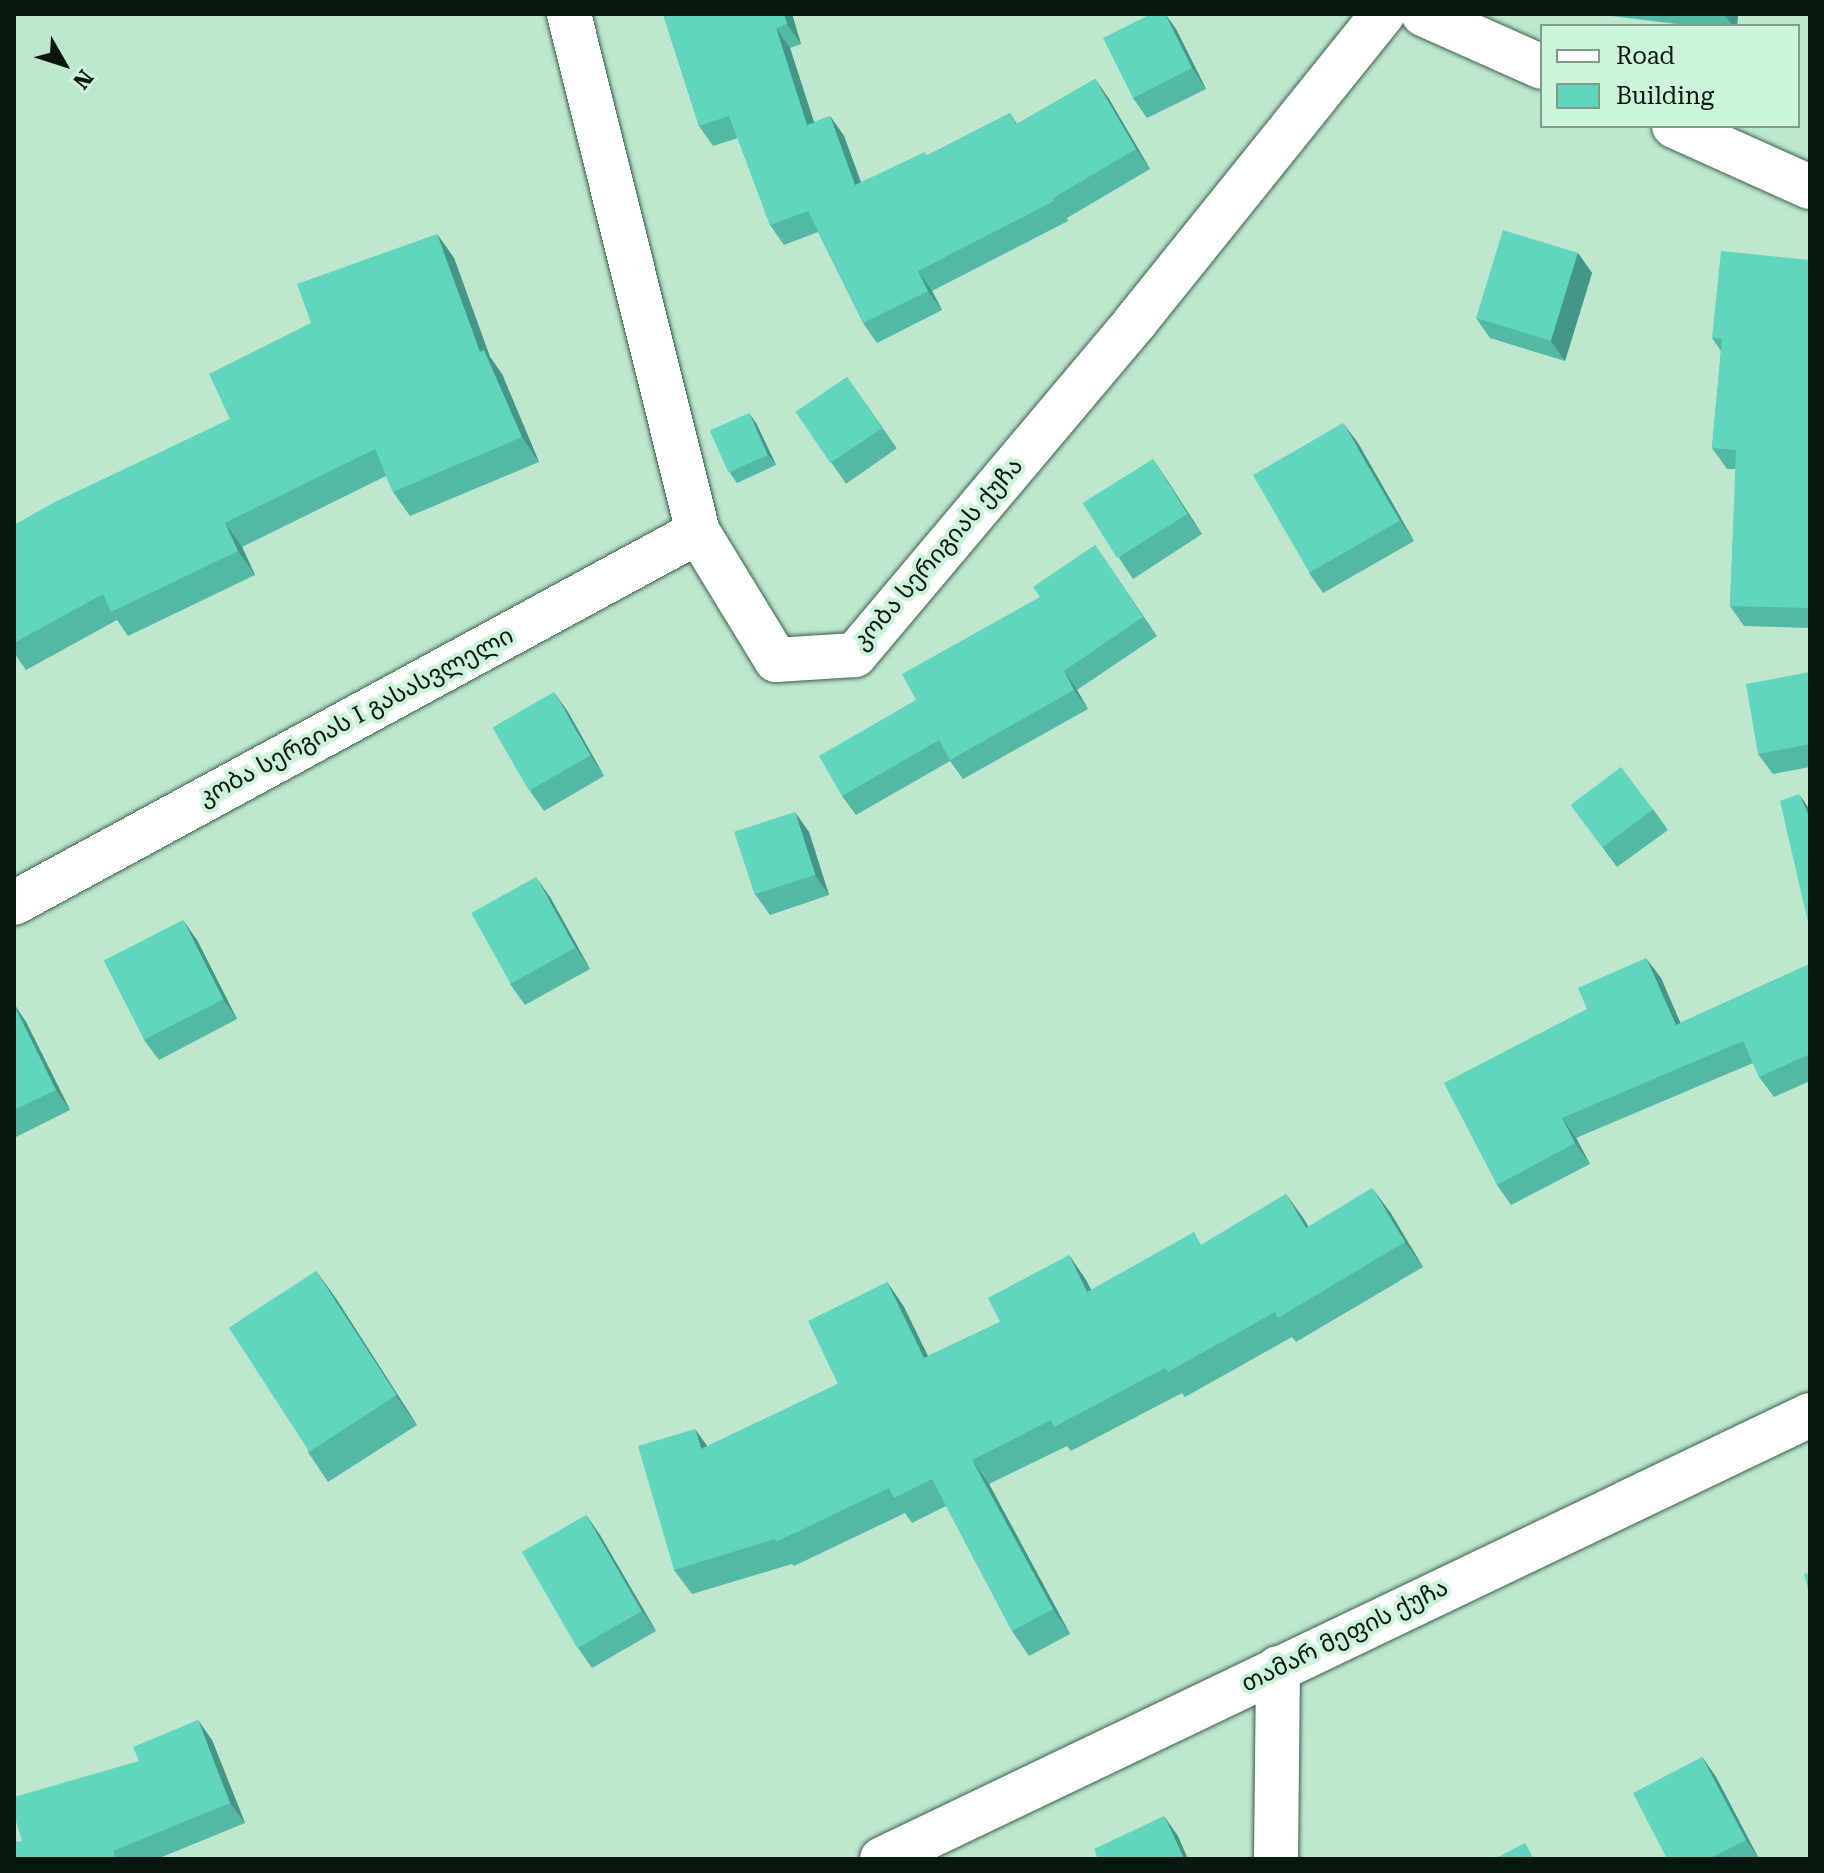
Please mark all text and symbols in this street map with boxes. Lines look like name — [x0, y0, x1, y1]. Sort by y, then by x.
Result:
north arrow — [24, 24, 104, 104]
legend — [1540, 24, 1800, 128]
text: Road — [1616, 42, 1675, 70]
text: N — [68, 65, 98, 94]
text: Building — [1616, 82, 1714, 110]
street label: კობა სერიგიას ქუჩა — [847, 452, 1029, 656]
street label: კობა სერგიას I გასასვლელი — [194, 622, 518, 812]
street label: თამარ მეფის ქუჩა — [1237, 1573, 1453, 1699]

